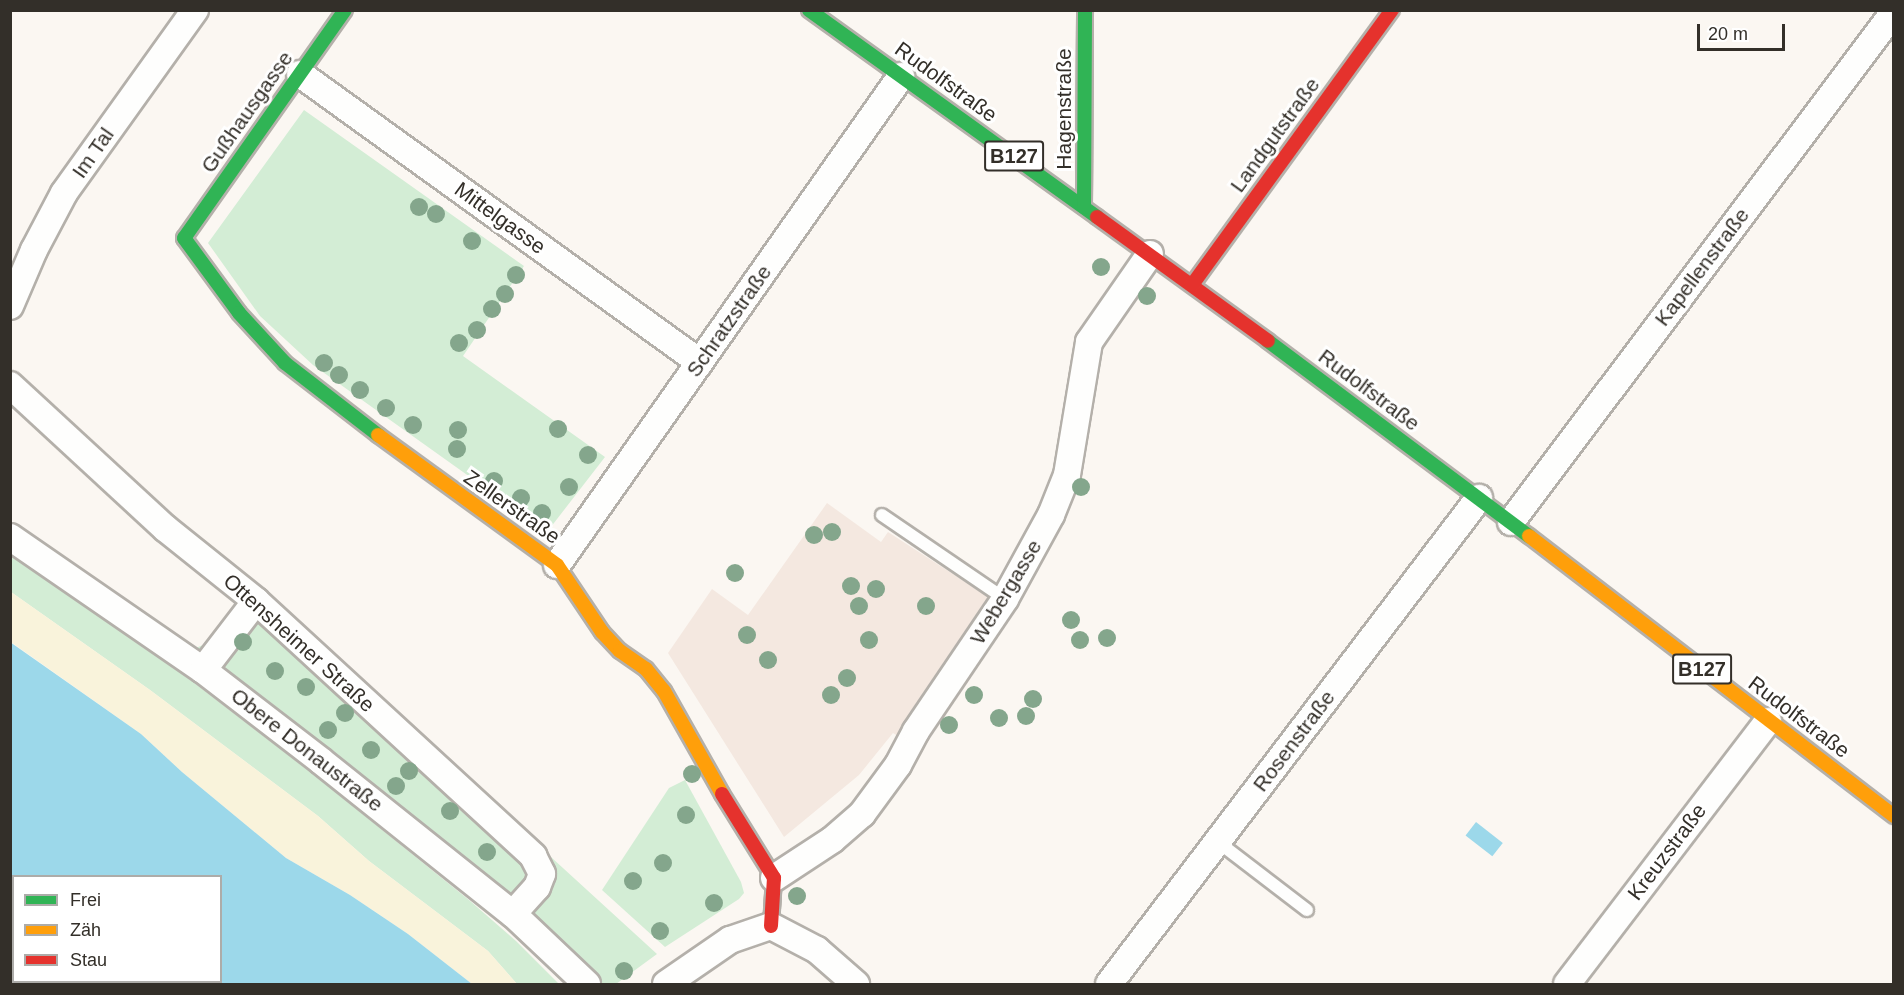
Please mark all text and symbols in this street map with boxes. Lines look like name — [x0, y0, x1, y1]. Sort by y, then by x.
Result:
scale bar — [1700, 12, 1788, 50]
text: 20 m — [1708, 24, 1748, 44]
street label: Rudolfstraße — [890, 36, 1002, 128]
street label: Gußhausgasse — [196, 46, 298, 178]
street label: Hagenstraße — [1051, 48, 1077, 170]
street label: Landgutstraße — [1225, 73, 1325, 197]
street label: Im Tal — [67, 123, 119, 183]
road number: B127 — [984, 139, 1044, 173]
street label: Mittelgasse — [450, 177, 550, 259]
street label: Kapellenstraße — [1649, 203, 1755, 331]
street label: Schratzstraße — [681, 260, 777, 382]
street label: Rudolfstraße — [1313, 344, 1425, 436]
street label: Zellerstraße — [459, 465, 565, 549]
street label: Webergasse — [965, 535, 1047, 649]
street label: Ottensheimer Straße — [218, 568, 380, 718]
road number: B127 — [1672, 652, 1732, 686]
street label: Rudolfstraße — [1743, 671, 1855, 763]
street label: Obere Donaustraße — [226, 683, 388, 817]
street label: Rosenstraße — [1248, 685, 1340, 797]
street label: Kreuzstraße — [1623, 799, 1711, 905]
legend — [12, 875, 222, 983]
text: Frei — [70, 890, 101, 910]
text: Zäh — [70, 920, 101, 940]
text: Stau — [70, 950, 107, 970]

